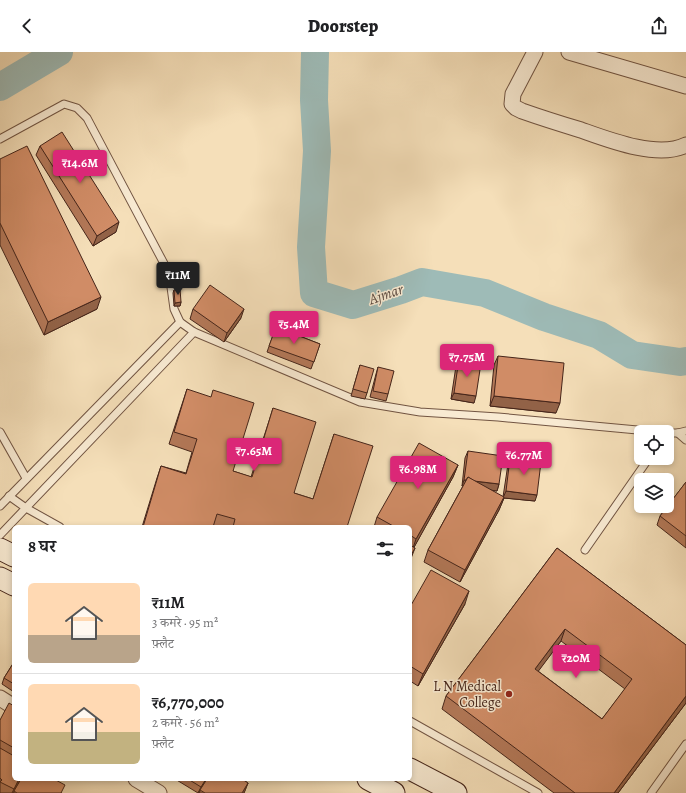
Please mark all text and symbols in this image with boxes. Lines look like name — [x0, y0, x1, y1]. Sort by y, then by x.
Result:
text: Doorstep — [308, 14, 378, 38]
icon: back — [16, 15, 38, 37]
icon: share — [648, 15, 670, 37]
pin: ₹14.6M — [47, 150, 113, 184]
text: ₹14.6M — [62, 154, 98, 171]
pin: ₹11M — [154, 262, 202, 296]
text: ₹11M — [165, 266, 191, 283]
water label: Ajmar — [365, 279, 407, 310]
pin: ₹5.4M — [266, 311, 322, 345]
text: ₹5.4M — [278, 315, 310, 332]
pin: ₹7.75M — [434, 344, 500, 378]
text: ₹7.75M — [449, 348, 485, 365]
map controls — [634, 425, 674, 513]
button: locate — [634, 425, 674, 465]
pin: ₹7.65M — [221, 438, 287, 472]
text: ₹7.65M — [236, 442, 272, 459]
pin: ₹6.77M — [491, 442, 557, 476]
text: ₹6.77M — [506, 446, 542, 463]
pin: ₹6.98M — [385, 456, 451, 490]
text: ₹6.98M — [399, 460, 437, 477]
button: layers — [634, 473, 674, 513]
text: 8 घर — [28, 535, 56, 558]
icon: filters — [374, 538, 396, 560]
text: ₹11M — [152, 591, 185, 614]
icon: home — [60, 599, 108, 647]
text: 3 कमरे · 95 m² — [152, 614, 218, 631]
text: फ़्लैट — [152, 635, 174, 652]
pin: ₹20M — [552, 645, 600, 679]
text: ₹20M — [562, 649, 590, 666]
place label: L N Medical College — [433, 677, 502, 712]
marker: L N Medical College — [504, 689, 514, 699]
text: ₹6,770,000 — [152, 691, 224, 714]
icon: home — [60, 700, 108, 748]
text: 2 कमरे · 56 m² — [152, 714, 219, 731]
text: फ़्लैट — [152, 735, 174, 752]

